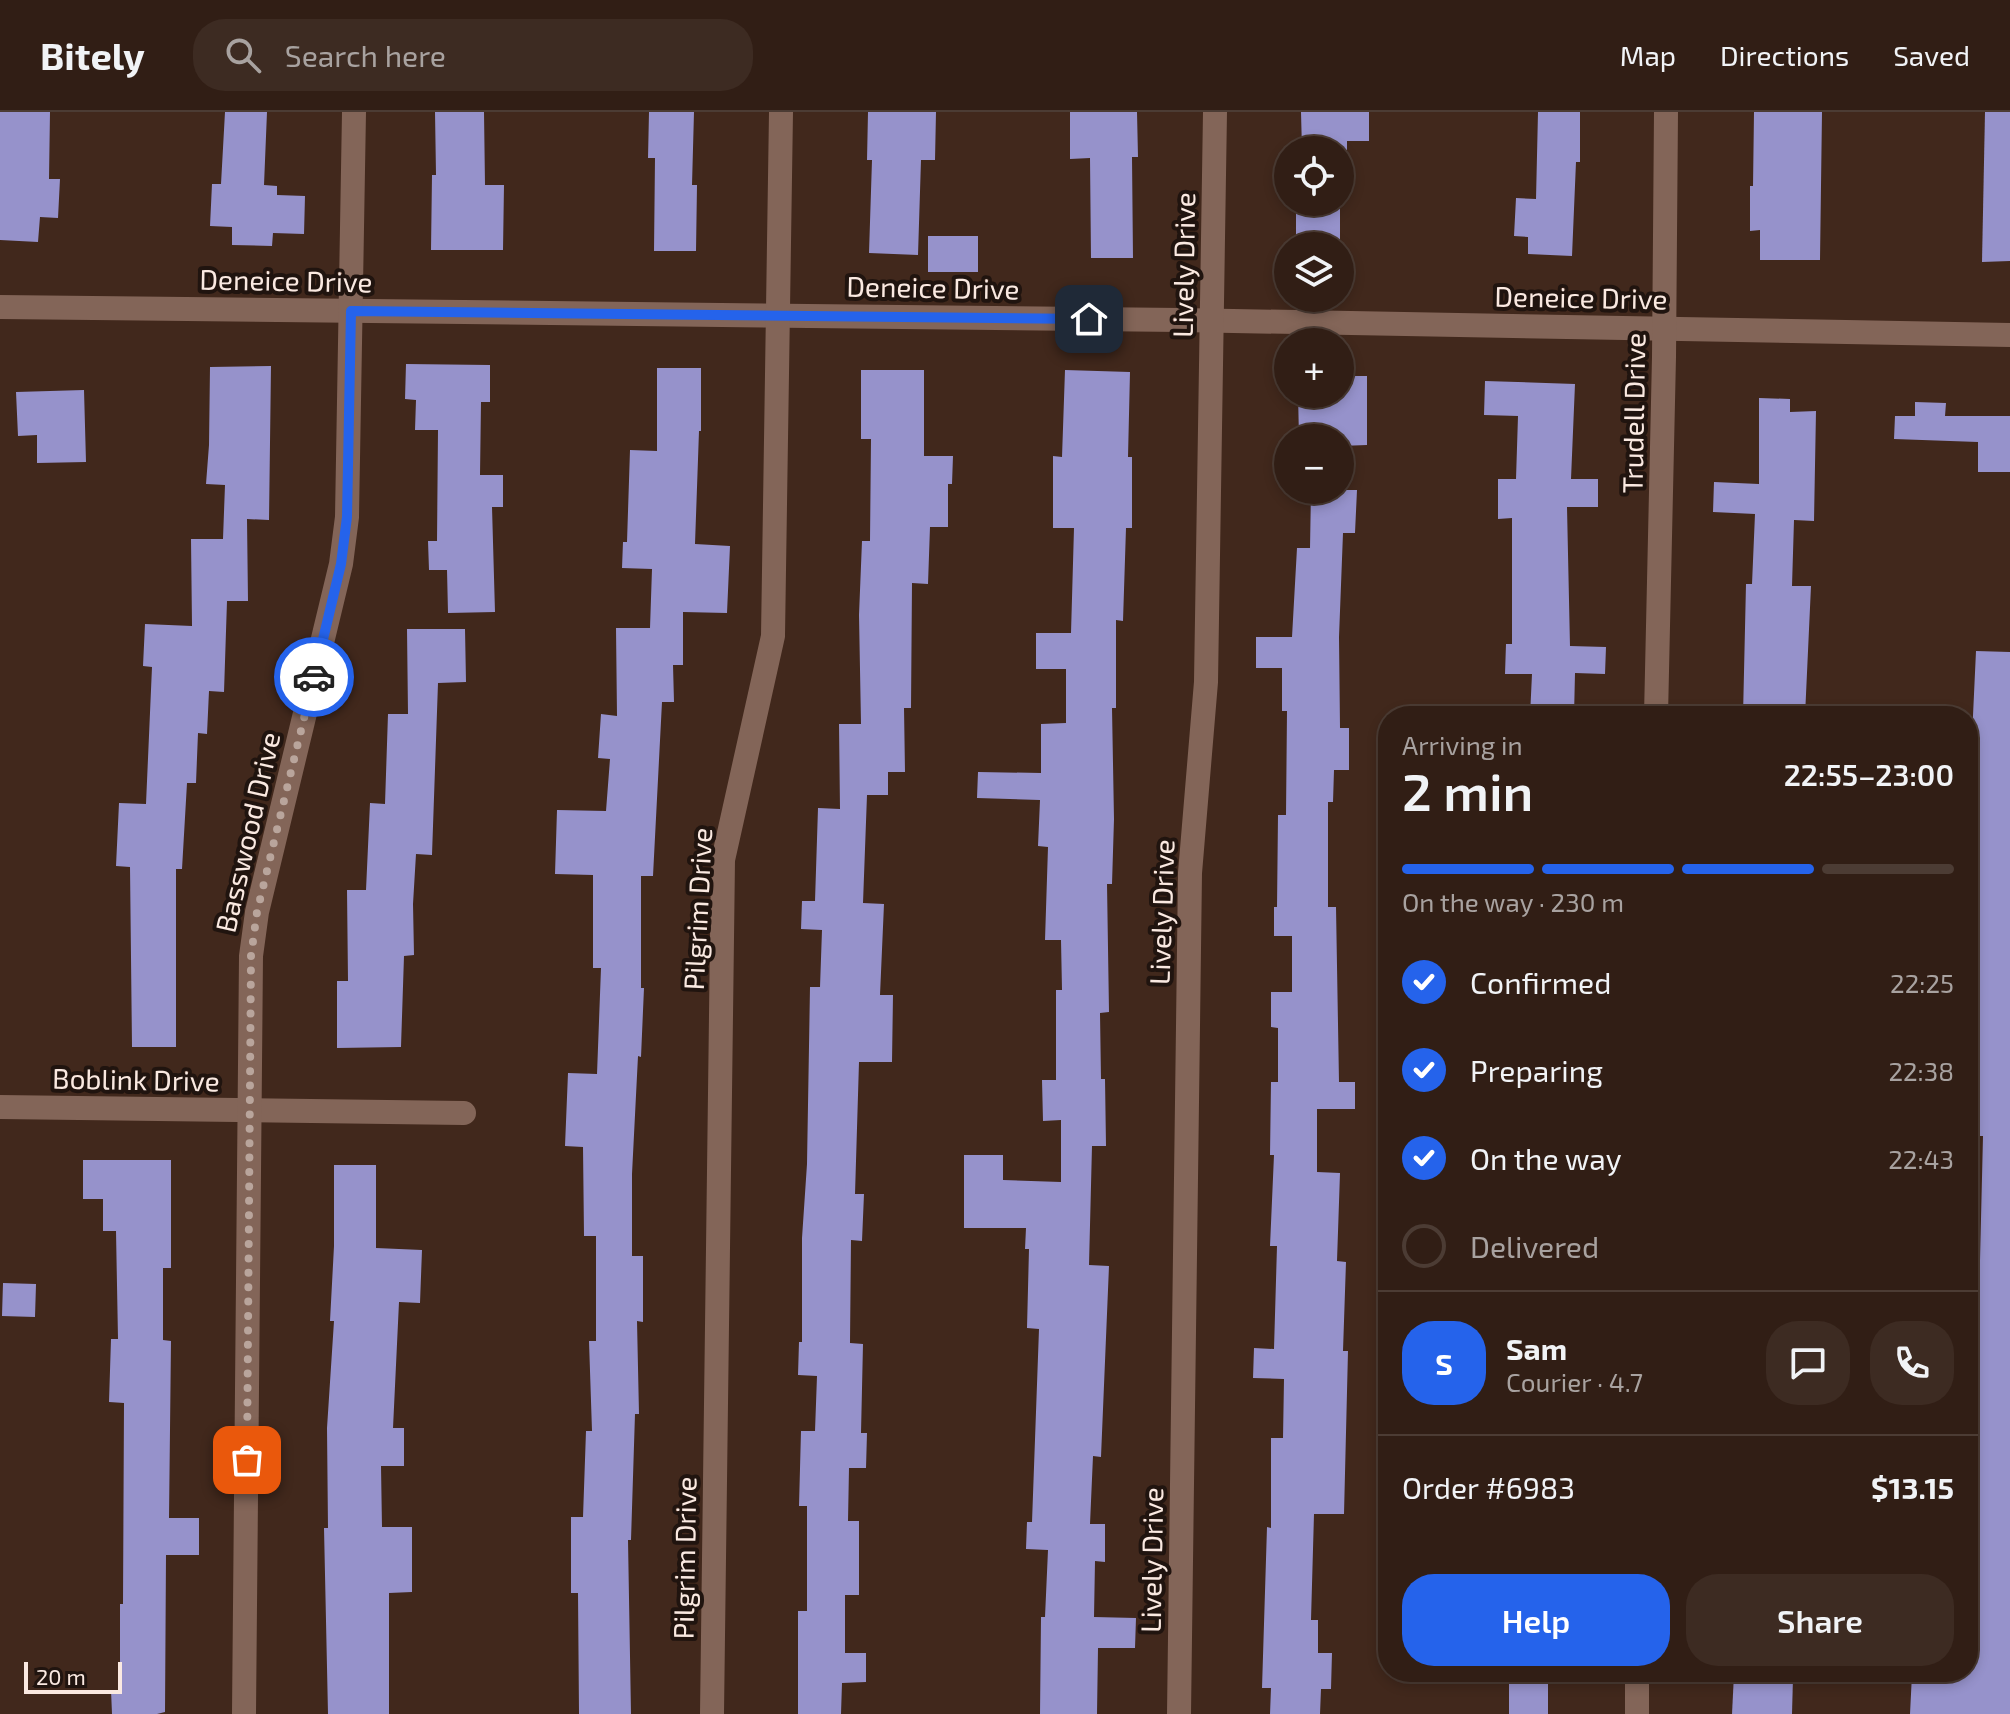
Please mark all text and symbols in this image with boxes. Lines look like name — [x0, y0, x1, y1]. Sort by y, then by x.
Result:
search box — [193, 19, 753, 91]
text: Bitely — [40, 32, 145, 78]
icon: search — [221, 33, 265, 77]
text: Search here — [285, 37, 446, 73]
text: Map — [1620, 38, 1676, 72]
text: Directions — [1720, 38, 1849, 72]
text: Saved — [1893, 38, 1970, 72]
map controls — [1274, 136, 1354, 504]
button: locate — [1274, 136, 1354, 216]
street label: Lively Drive — [1165, 192, 1201, 338]
button: layers — [1274, 232, 1354, 312]
street label: Deneice Drive — [199, 261, 373, 299]
street label: Deneice Drive — [846, 268, 1020, 306]
street label: Deneice Drive — [1494, 278, 1668, 316]
pin — [1055, 285, 1123, 353]
icon: home — [1067, 297, 1111, 341]
button: + — [1274, 328, 1354, 408]
street label: Trudell Drive — [1615, 332, 1651, 494]
button: − — [1274, 424, 1354, 504]
courier — [274, 637, 354, 717]
icon: car — [292, 655, 336, 699]
street label: Basswood Drive — [207, 728, 287, 936]
text: Arriving in — [1402, 729, 1523, 760]
text: 22:55–23:00 — [1784, 756, 1954, 792]
text: 2 min — [1402, 759, 1533, 821]
street label: Pilgrim Drive — [676, 827, 718, 991]
street label: Lively Drive — [1141, 839, 1181, 985]
text: On the way · 230 m — [1402, 886, 1624, 917]
icon: check — [1402, 960, 1446, 1004]
text: Confirmed — [1470, 964, 1611, 1000]
text: 22:25 — [1890, 967, 1954, 998]
icon: check — [1402, 1048, 1446, 1092]
text: Preparing — [1470, 1052, 1603, 1088]
text: 22:38 — [1888, 1055, 1954, 1086]
street label: Boblink Drive — [52, 1061, 220, 1097]
icon: check — [1402, 1136, 1446, 1180]
text: On the way — [1470, 1140, 1622, 1176]
text: 22:43 — [1888, 1143, 1954, 1174]
text: Delivered — [1470, 1228, 1599, 1264]
button: chat — [1766, 1321, 1850, 1405]
button: phone — [1870, 1321, 1954, 1405]
text: Sam — [1506, 1330, 1567, 1366]
text: S — [1435, 1345, 1453, 1381]
text: Courier · 4.7 — [1506, 1366, 1643, 1397]
pin — [213, 1426, 281, 1494]
icon: bag — [225, 1438, 269, 1482]
text: Order #6983 — [1402, 1469, 1575, 1505]
text: $13.15 — [1871, 1469, 1954, 1505]
street label: Pilgrim Drive — [666, 1476, 702, 1640]
street label: Lively Drive — [1133, 1487, 1169, 1633]
button: Help — [1402, 1574, 1670, 1666]
button: Share — [1686, 1574, 1954, 1666]
scale bar — [24, 1658, 122, 1694]
text: 20 m — [36, 1663, 86, 1689]

